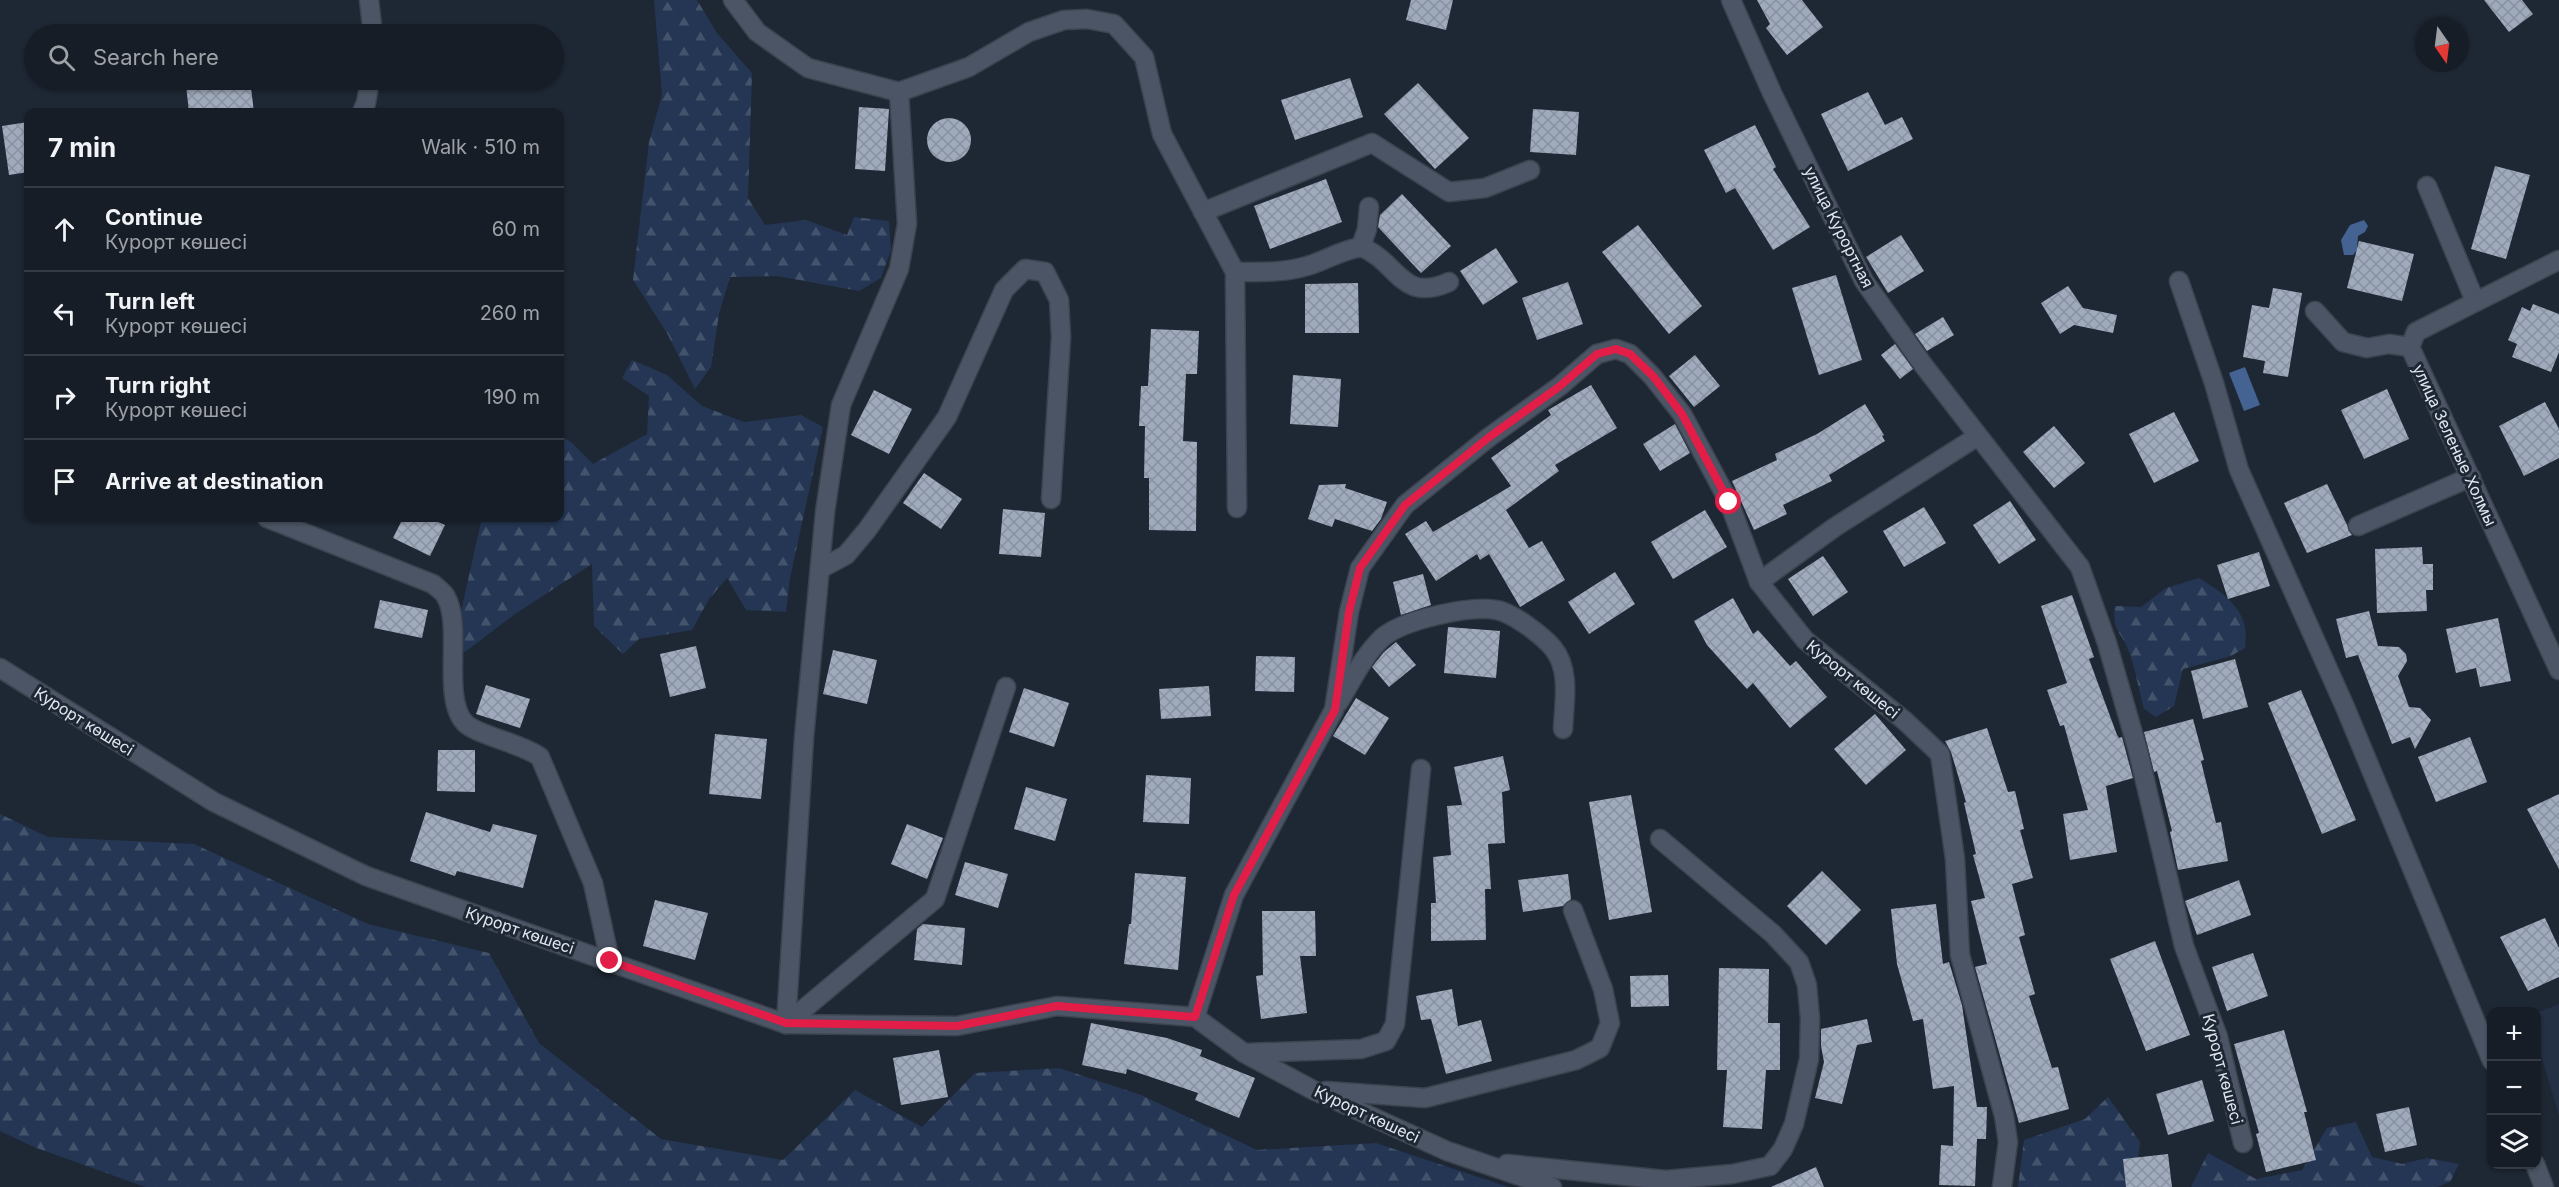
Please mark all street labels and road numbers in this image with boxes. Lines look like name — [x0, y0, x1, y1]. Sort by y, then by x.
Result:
street label: улица Курортная — [1800, 163, 1878, 291]
street label: улица Зеленые Холмы — [2409, 361, 2501, 529]
street label: Курорт көшесі — [1803, 635, 1903, 723]
street label: Курорт көшесі — [31, 682, 137, 760]
street label: Курорт көшесі — [463, 902, 577, 958]
street label: Курорт көшесі — [2199, 1012, 2247, 1126]
street label: Курорт көшесі — [1311, 1081, 1423, 1147]

